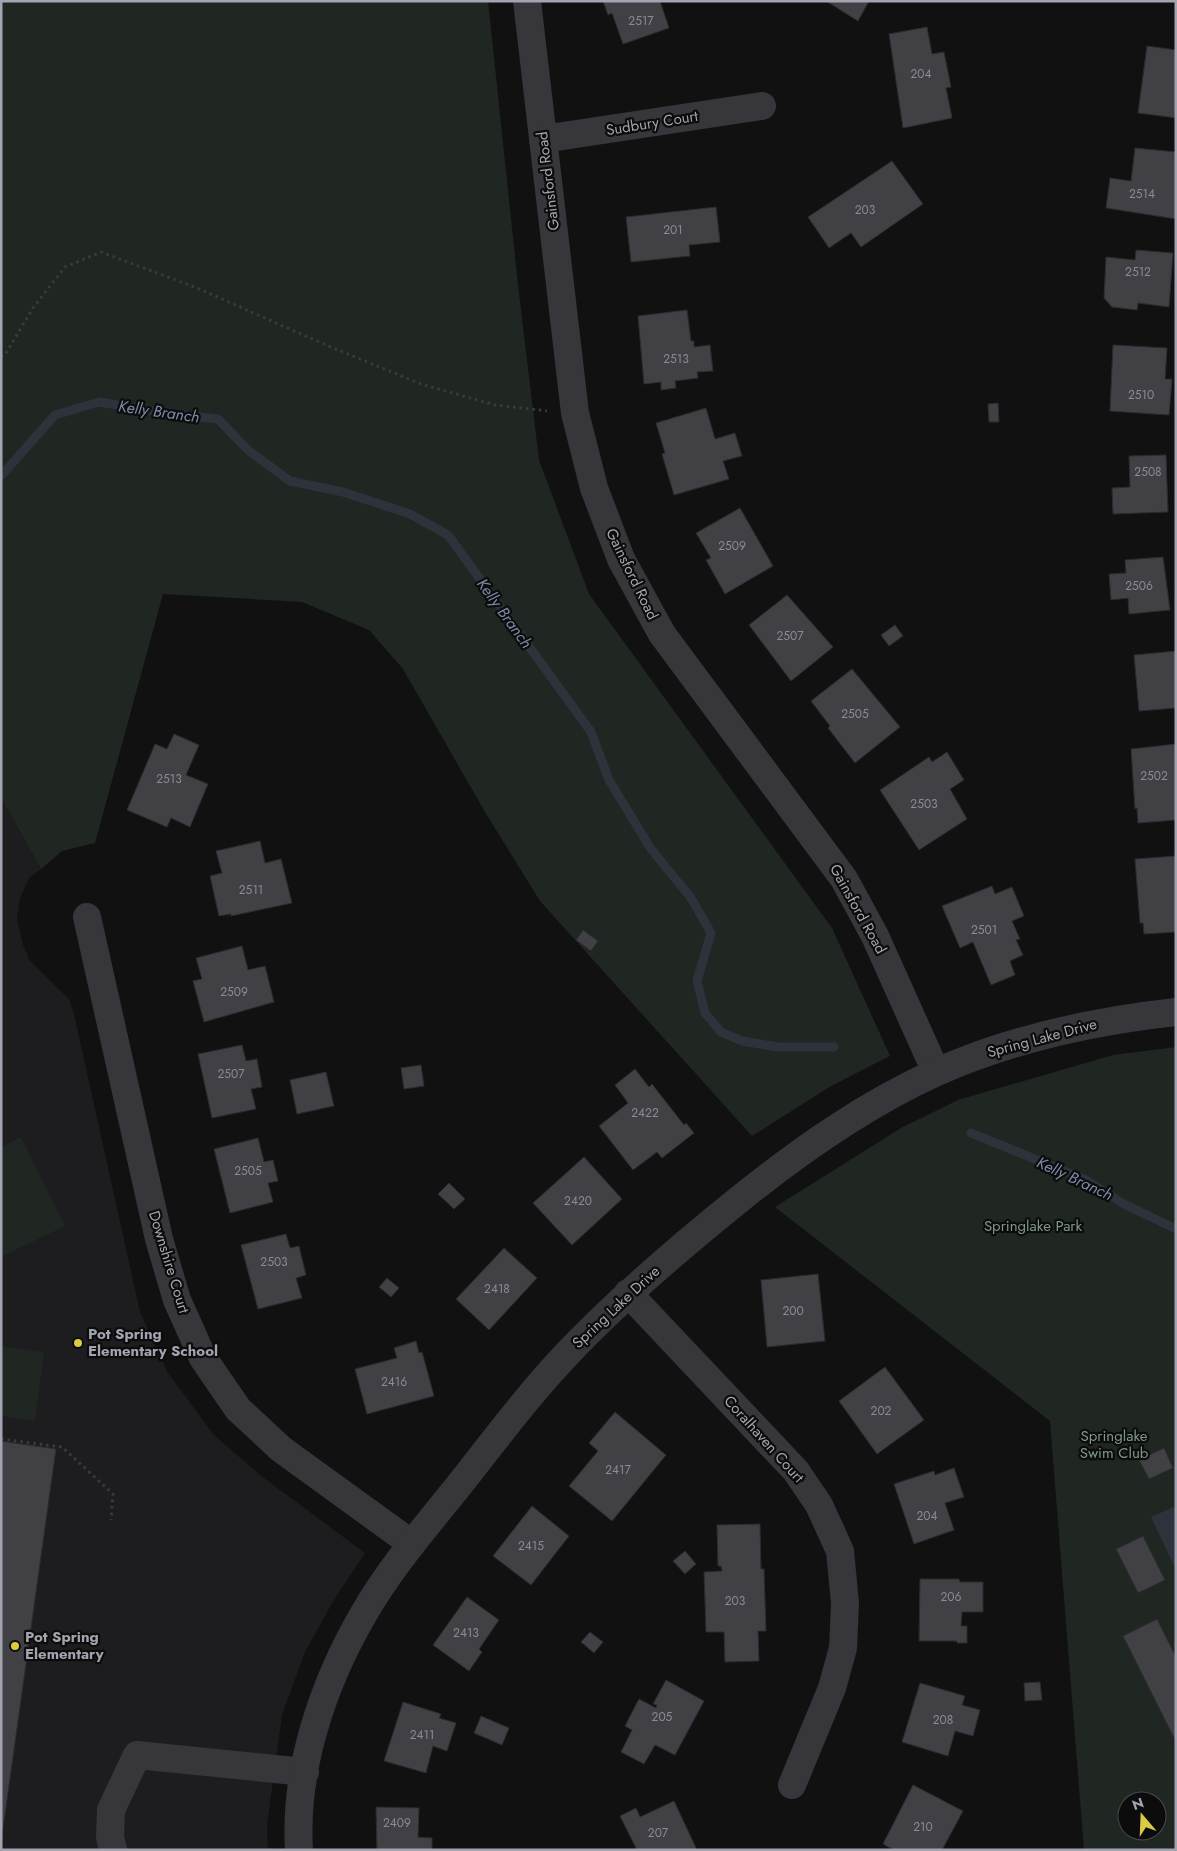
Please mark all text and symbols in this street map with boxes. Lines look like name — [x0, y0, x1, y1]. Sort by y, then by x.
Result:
house number: 2517 — [628, 12, 654, 30]
house number: 204 — [910, 65, 932, 83]
street label: Sudbury Court — [604, 105, 700, 141]
street label: Gainsford Road — [531, 130, 565, 232]
house number: 2514 — [1129, 185, 1155, 203]
house number: 203 — [855, 201, 876, 219]
house number: 201 — [663, 221, 683, 239]
house number: 2512 — [1125, 263, 1151, 281]
house number: 2513 — [663, 350, 689, 368]
house number: 2510 — [1128, 386, 1154, 404]
water label: Kelly Branch — [117, 394, 201, 429]
house number: 2508 — [1134, 463, 1162, 481]
street label: Gainsford Road — [600, 524, 664, 624]
house number: 2509 — [718, 537, 746, 555]
water label: Kelly Branch — [471, 574, 538, 653]
house number: 2506 — [1125, 577, 1153, 595]
house number: 2507 — [776, 627, 804, 645]
house number: 2505 — [841, 705, 869, 723]
house number: 2502 — [1140, 767, 1168, 785]
house number: 2513 — [156, 770, 182, 788]
house number: 2503 — [910, 795, 938, 813]
street label: Gainsford Road — [824, 860, 892, 958]
house number: 2511 — [239, 881, 263, 899]
house number: 2501 — [971, 921, 997, 939]
house number: 2509 — [220, 983, 248, 1001]
street label: Spring Lake Drive — [985, 1013, 1100, 1063]
house number: 2507 — [217, 1065, 245, 1083]
house number: 2422 — [631, 1104, 659, 1122]
water label: Kelly Branch — [1033, 1151, 1117, 1206]
house number: 2505 — [234, 1162, 262, 1180]
house number: 2420 — [564, 1192, 592, 1210]
street label: Downshire Court — [143, 1208, 195, 1316]
park label: Springlake Park — [984, 1215, 1083, 1237]
house number: 2503 — [260, 1253, 288, 1271]
street label: Spring Lake Drive — [567, 1260, 665, 1353]
house number: 2418 — [484, 1280, 510, 1298]
house number: 200 — [782, 1302, 804, 1320]
place label: Pot Spring Elementary School — [88, 1323, 218, 1362]
marker: Pot Spring Elementary School — [72, 1337, 84, 1349]
house number: 2416 — [381, 1373, 407, 1391]
street label: Coralhaven Court — [719, 1390, 810, 1488]
house number: 202 — [871, 1402, 892, 1420]
park label: Springlake Swim Club — [1080, 1425, 1149, 1464]
house number: 2417 — [605, 1461, 631, 1479]
house number: 204 — [916, 1507, 938, 1525]
house number: 2415 — [518, 1537, 544, 1555]
house number: 206 — [941, 1588, 962, 1606]
house number: 203 — [725, 1592, 746, 1610]
house number: 2413 — [453, 1624, 479, 1642]
place label: Pot Spring Elementary — [25, 1626, 104, 1665]
marker: Pot Spring Elementary — [9, 1640, 21, 1652]
house number: 205 — [652, 1708, 673, 1726]
house number: 208 — [933, 1711, 953, 1729]
house number: 2411 — [410, 1726, 434, 1744]
north arrow — [1117, 1791, 1167, 1841]
text: N — [1129, 1792, 1146, 1815]
house number: 2409 — [383, 1814, 411, 1832]
house number: 210 — [913, 1818, 933, 1836]
house number: 207 — [648, 1824, 669, 1842]

